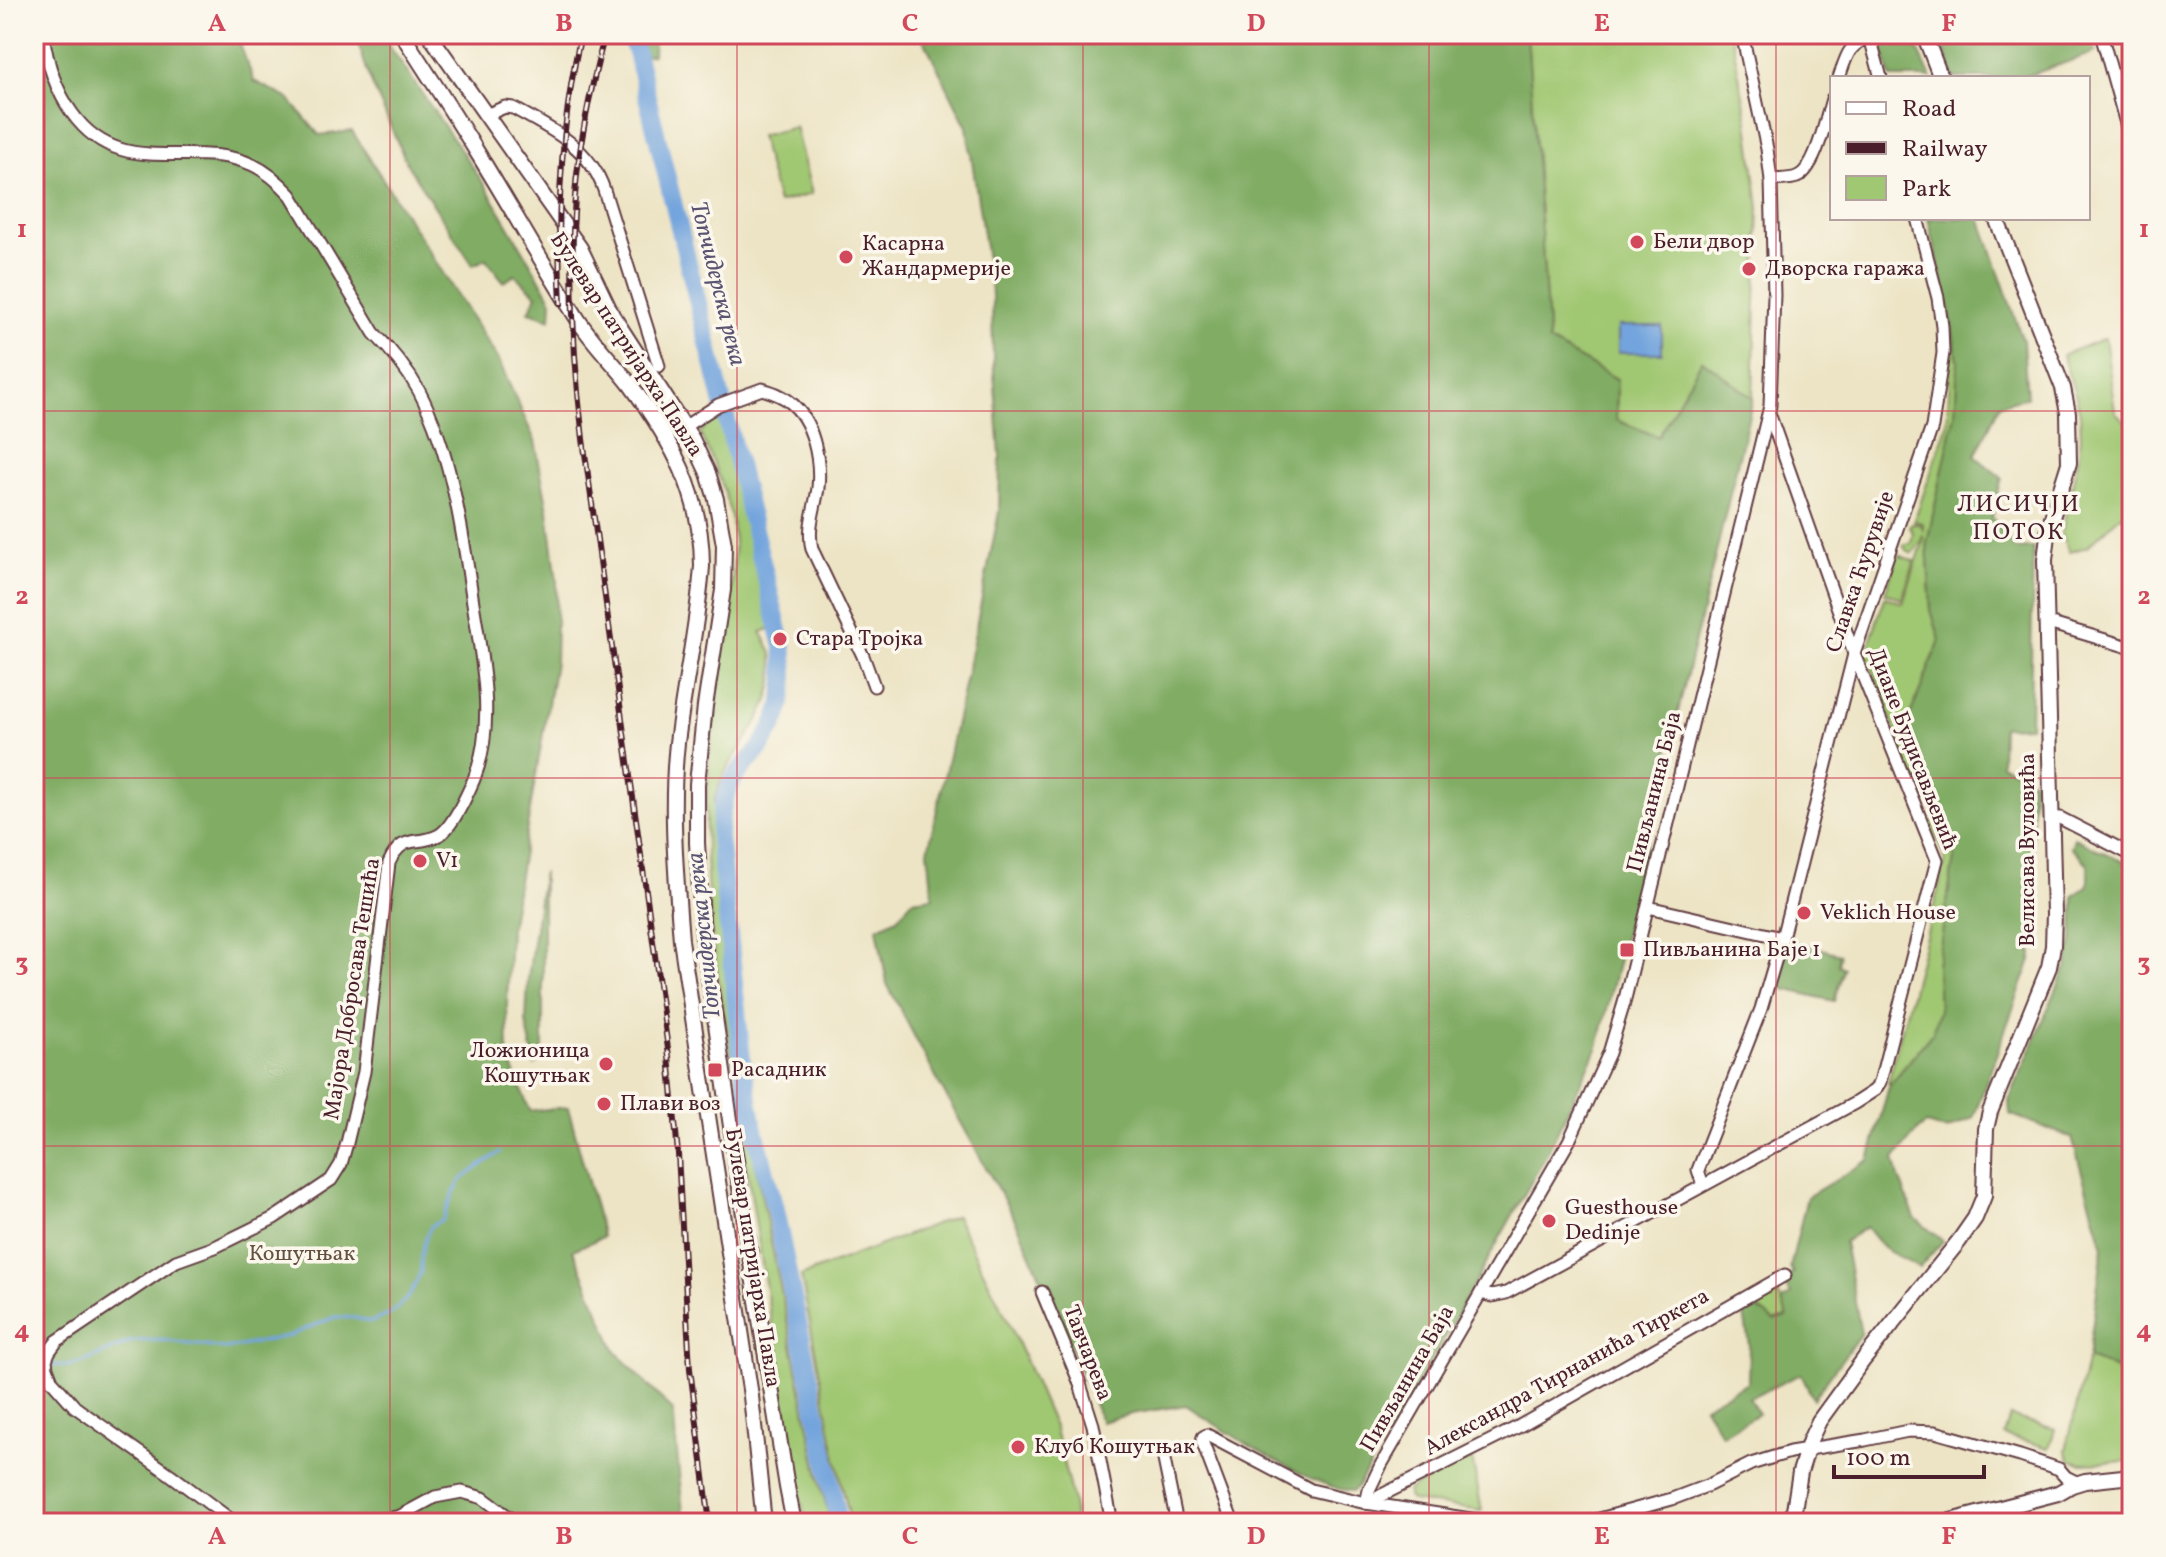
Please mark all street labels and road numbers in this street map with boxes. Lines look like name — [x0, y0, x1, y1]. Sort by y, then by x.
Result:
street label: Булевар патријарха Павла — [542, 227, 710, 464]
street label: Славка Ћурувије — [1819, 487, 1903, 657]
street label: Диане Будисављевић — [1859, 643, 1965, 855]
street label: Пивљанина Баја — [1620, 708, 1690, 876]
street label: Велисава Вуловића — [2013, 753, 2044, 947]
street label: Мајора Добросава Тешића — [317, 856, 389, 1122]
street label: Булевар патријарха Павла — [716, 1126, 788, 1390]
street label: Александра Тирнанића Тиркета — [1419, 1281, 1715, 1465]
street label: Пивљанина Баја — [1353, 1300, 1463, 1458]
street label: Тавчарева — [1055, 1301, 1119, 1405]

